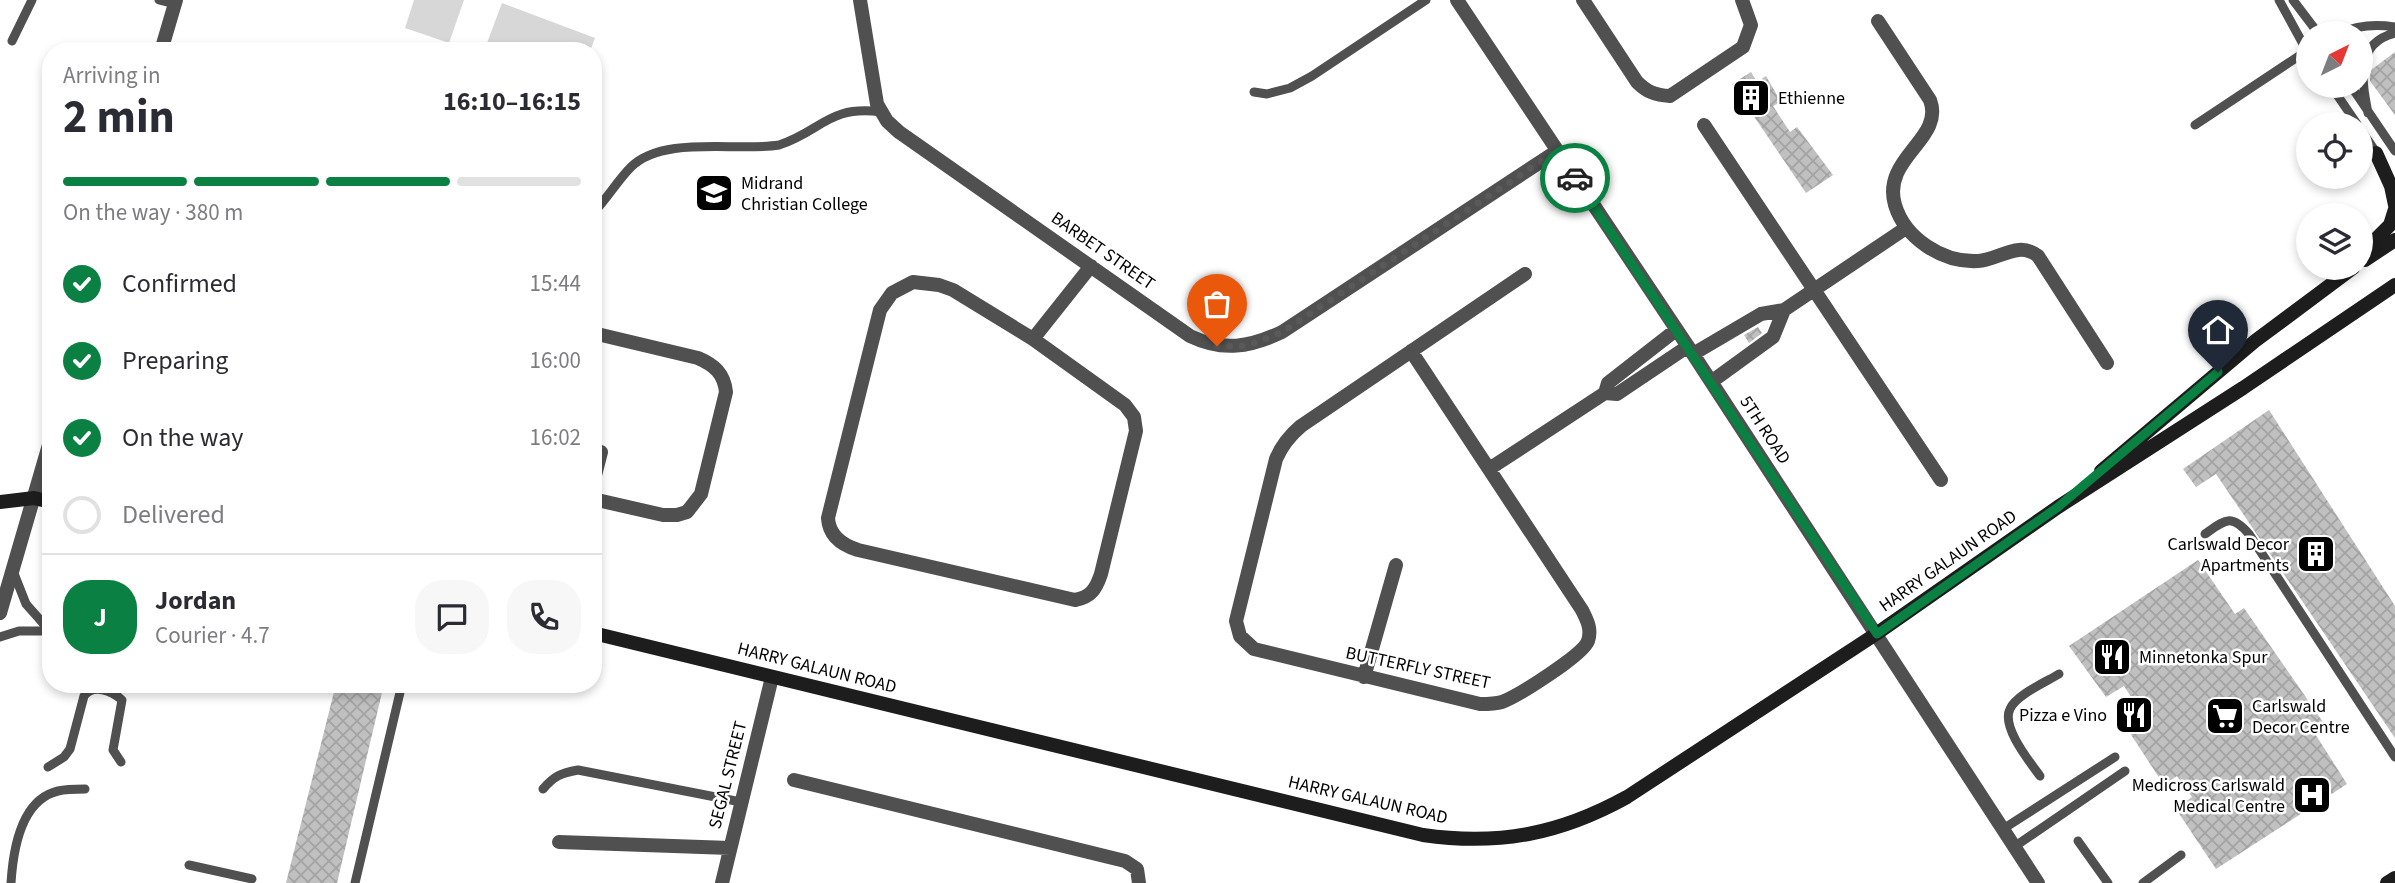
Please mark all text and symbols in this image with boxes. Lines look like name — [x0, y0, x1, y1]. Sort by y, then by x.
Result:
north arrow — [2296, 21, 2373, 98]
map controls — [2296, 21, 2373, 280]
text: Arriving in — [63, 59, 161, 92]
building icon: Ethienne — [1730, 77, 1772, 119]
text: 16:10–16:15 — [443, 83, 581, 120]
text: 2 min — [63, 85, 175, 150]
place label: Ethienne — [1778, 86, 1845, 111]
button: locate — [2296, 112, 2373, 189]
courier — [1540, 143, 1610, 213]
icon: car — [1556, 159, 1594, 197]
place label: Midrand Christian College — [741, 171, 868, 217]
school or university icon: Midrand Christian College — [693, 172, 735, 214]
text: On the way · 380 m — [63, 196, 243, 229]
button: layers — [2296, 203, 2373, 280]
street label: BARBET STREET — [1046, 206, 1160, 296]
icon: check — [63, 265, 101, 303]
text: Confirmed — [122, 265, 237, 302]
text: 15:44 — [530, 267, 581, 300]
pin — [1187, 274, 1247, 346]
icon: bag — [1198, 285, 1236, 323]
pin — [2188, 300, 2248, 372]
icon: home — [2199, 311, 2237, 349]
icon: check — [63, 342, 101, 380]
text: Preparing — [122, 342, 228, 379]
text: 16:00 — [530, 344, 581, 377]
street label: 5TH ROAD — [1734, 391, 1796, 469]
icon: check — [63, 419, 101, 457]
text: On the way — [122, 419, 243, 456]
text: 16:02 — [530, 421, 581, 454]
text: Delivered — [122, 496, 225, 533]
street label: HARRY GALAUN ROAD — [1874, 504, 2022, 618]
place label: Carlswald Decor Apartments — [2167, 532, 2290, 578]
building icon: Carlswald Decor Apartments — [2295, 533, 2337, 575]
button: chat — [415, 580, 489, 654]
button: phone — [507, 580, 581, 654]
text: Jordan — [155, 582, 236, 619]
text: J — [93, 599, 107, 636]
text: Courier · 4.7 — [155, 619, 270, 652]
street label: HARRY GALAUN ROAD — [735, 636, 899, 700]
restaurant icon: Minnetonka Spur — [2091, 636, 2133, 678]
street label: BUTTERFLY STREET — [1343, 640, 1493, 696]
place label: Minnetonka Spur — [2139, 645, 2268, 670]
restaurant icon: Pizza e Vino — [2113, 694, 2155, 736]
place label: Carlswald Decor Centre — [2252, 694, 2350, 740]
supermarket icon: Carlswald Decor Centre — [2204, 695, 2246, 737]
place label: Pizza e Vino — [2019, 703, 2107, 728]
street label: SEGAL STREET — [703, 718, 754, 831]
street label: HARRY GALAUN ROAD — [1286, 769, 1450, 831]
place label: Medicross Carlswald Medical Centre — [2132, 773, 2285, 819]
hospital icon: Medicross Carlswald Medical Centre — [2291, 774, 2333, 816]

